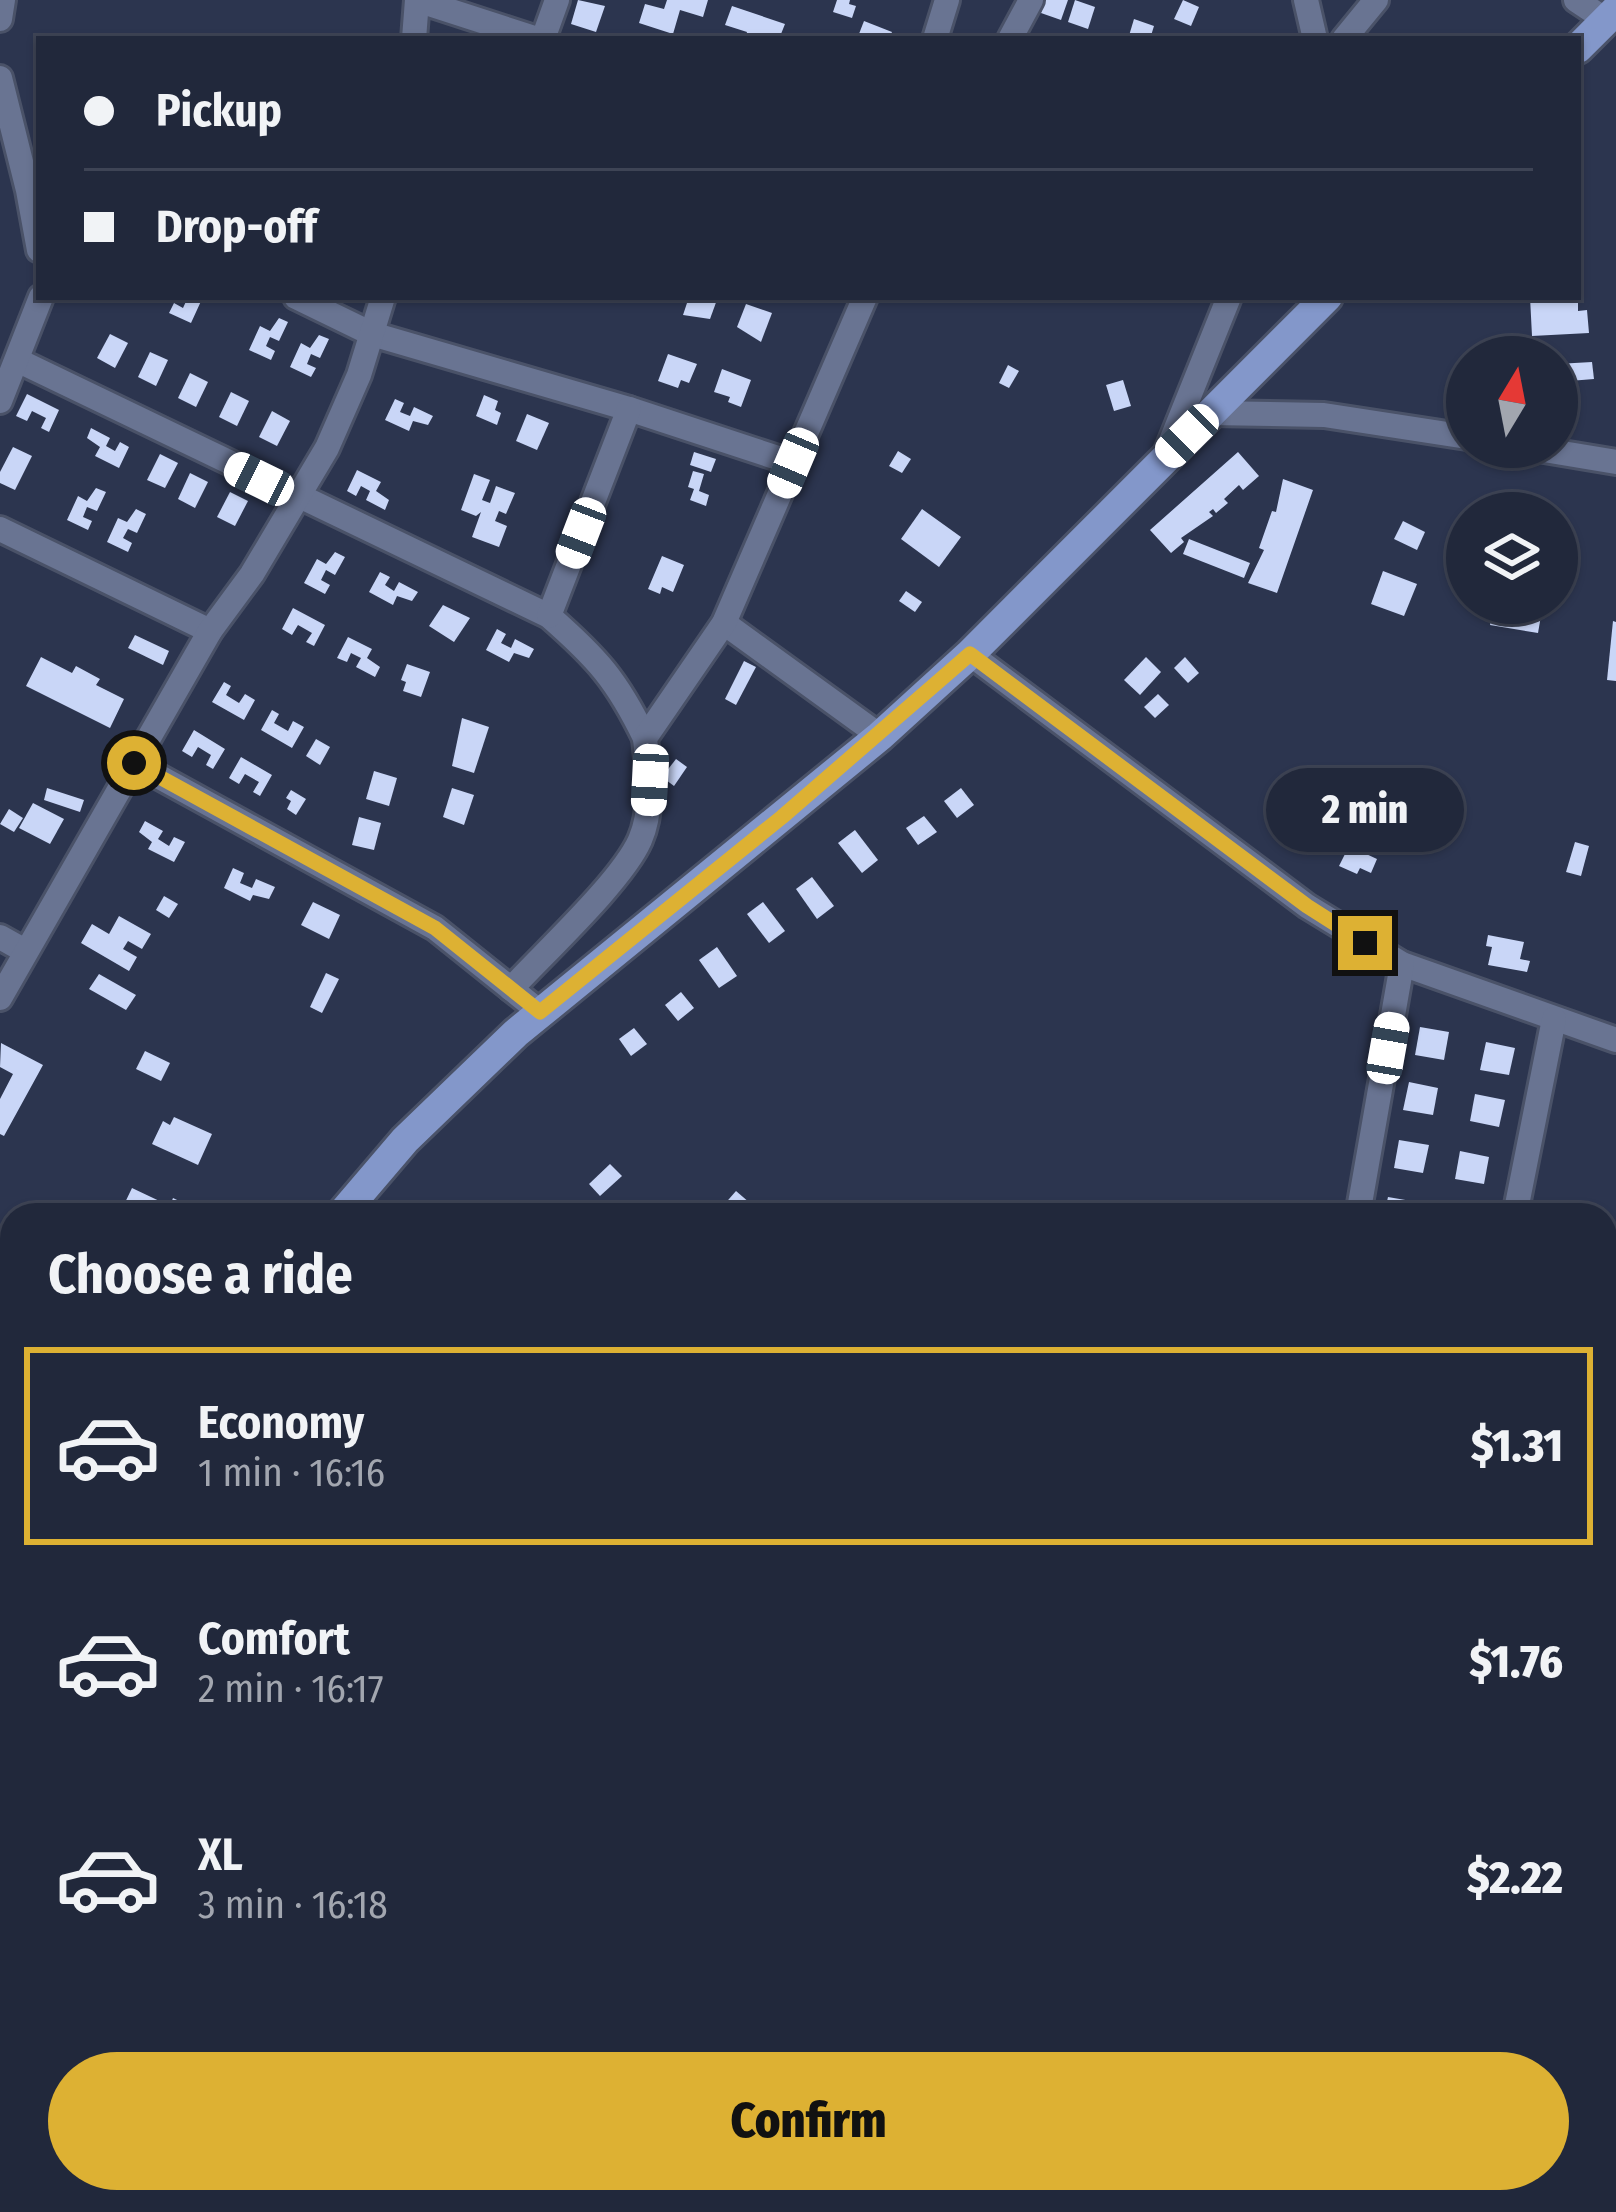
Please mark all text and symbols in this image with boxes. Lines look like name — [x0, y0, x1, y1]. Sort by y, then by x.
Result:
text: Pickup — [156, 84, 282, 138]
text: Drop-off — [156, 200, 317, 254]
north arrow — [1446, 336, 1578, 468]
map controls — [1446, 336, 1578, 624]
car — [1149, 398, 1225, 474]
car — [762, 423, 824, 503]
car — [219, 447, 299, 511]
button: layers — [1446, 492, 1578, 624]
car — [551, 493, 611, 573]
route start — [107, 736, 161, 790]
car — [630, 743, 670, 817]
callout: 2 min — [1266, 769, 1464, 853]
text: 2 min — [1322, 787, 1408, 833]
route end — [1338, 916, 1392, 970]
car — [1364, 1009, 1412, 1087]
text: Choose a ride — [48, 1243, 353, 1307]
icon: car — [54, 1392, 162, 1500]
text: Economy — [198, 1396, 364, 1450]
text: $1.31 — [1471, 1419, 1563, 1473]
text: 1 min · 16:16 — [198, 1450, 385, 1496]
icon: car — [54, 1608, 162, 1716]
text: Comfort — [198, 1612, 350, 1666]
text: $1.76 — [1469, 1635, 1563, 1689]
text: 2 min · 16:17 — [198, 1666, 384, 1712]
icon: car — [54, 1824, 162, 1932]
text: XL — [198, 1828, 243, 1882]
text: $2.22 — [1467, 1851, 1563, 1905]
text: 3 min · 16:18 — [198, 1882, 388, 1928]
button: Confirm — [48, 2052, 1569, 2190]

